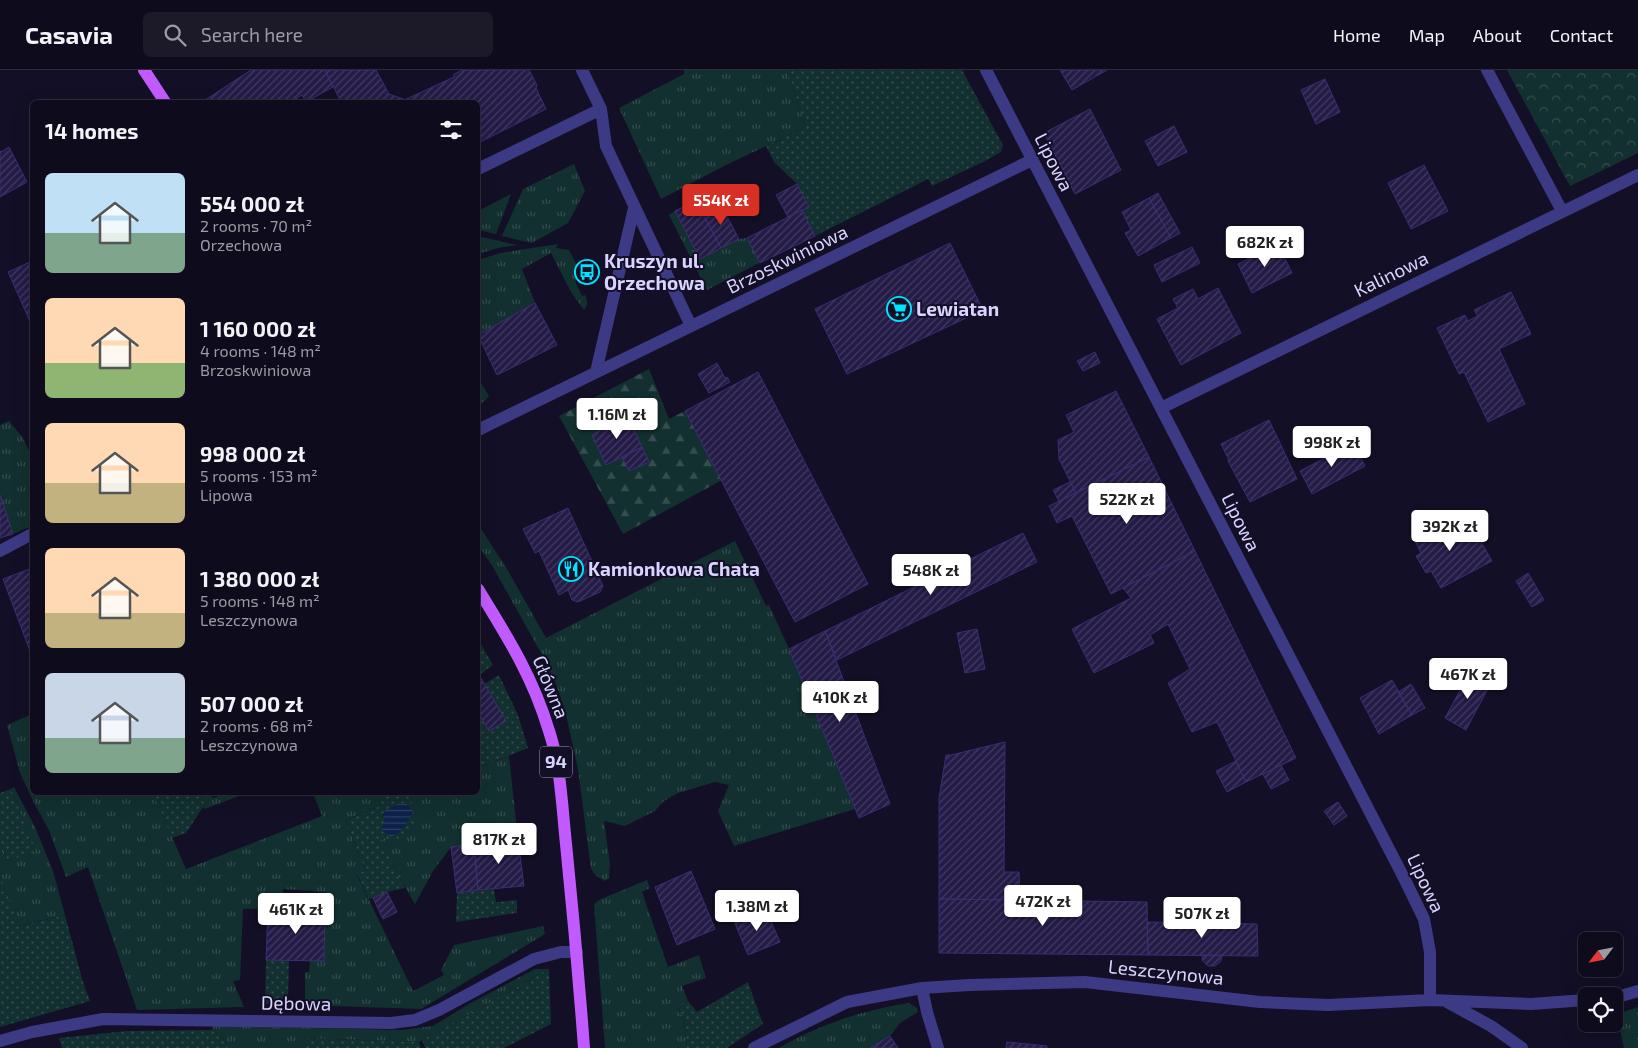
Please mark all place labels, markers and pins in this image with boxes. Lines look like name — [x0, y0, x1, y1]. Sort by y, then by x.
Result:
pin: 554K zł — [675, 184, 767, 226]
pin: 682K zł — [1219, 226, 1311, 268]
place label: Kruszyn ul. Orzechowa — [604, 249, 705, 294]
bus stop icon: Kruszyn ul. Orzechowa — [574, 259, 600, 285]
supermarket icon: Lewiatan — [886, 296, 912, 322]
place label: Lewiatan — [916, 297, 999, 320]
pin: 1.16M zł — [565, 398, 669, 440]
pin: 998K zł — [1286, 426, 1378, 468]
pin: 522K zł — [1081, 482, 1173, 525]
pin: 392K zł — [1404, 510, 1496, 552]
pin: 548K zł — [885, 554, 977, 596]
restaurant icon: Kamionkowa Chata — [558, 556, 584, 582]
place label: Kamionkowa Chata — [588, 557, 760, 580]
pin: 467K zł — [1422, 658, 1514, 700]
pin: 410K zł — [794, 680, 886, 723]
pin: 817K zł — [453, 822, 545, 865]
pin: 472K zł — [997, 884, 1089, 927]
pin: 1.38M zł — [705, 890, 809, 932]
pin: 461K zł — [250, 892, 342, 935]
pin: 507K zł — [1156, 896, 1248, 939]

